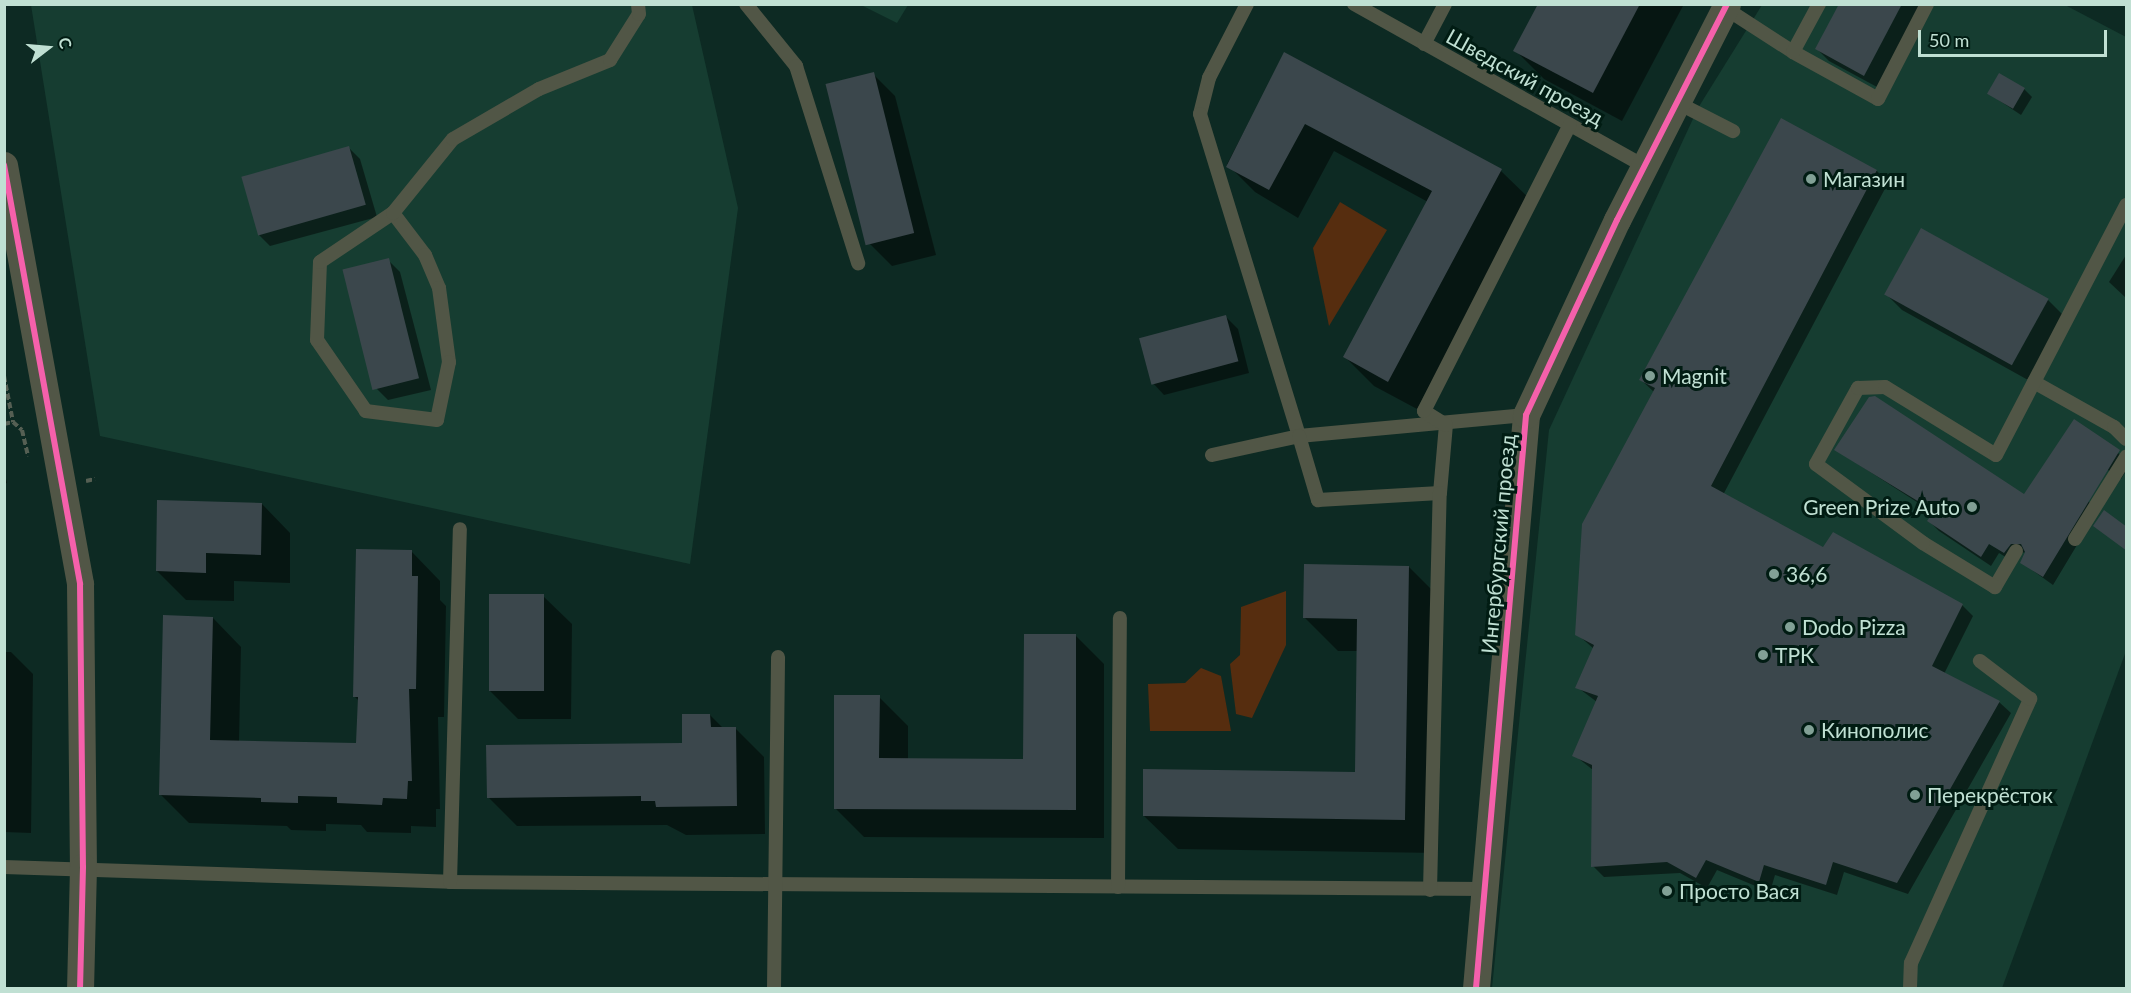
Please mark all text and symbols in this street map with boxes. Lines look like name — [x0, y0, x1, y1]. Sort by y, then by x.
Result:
north arrow — [18, 18, 78, 78]
scale bar — [1921, 18, 2110, 56]
street label: Шведский проезд — [1442, 23, 1608, 131]
text: 50 m — [1929, 29, 1969, 51]
text: С — [55, 35, 76, 51]
place label: Магазин — [1823, 166, 1905, 192]
marker: Магазин — [1804, 172, 1818, 186]
place label: Magnit — [1662, 363, 1727, 389]
marker: Magnit — [1643, 369, 1657, 383]
street label: Ингербургский проезд — [1476, 433, 1520, 655]
place label: Green Prize Auto — [1802, 494, 1960, 520]
marker: Green Prize Auto — [1965, 500, 1979, 514]
place label: 36,6 — [1786, 561, 1827, 587]
marker: 36,6 — [1767, 567, 1781, 581]
place label: Dodo Pizza — [1802, 614, 1906, 640]
marker: Dodo Pizza — [1783, 620, 1797, 634]
place label: ТРК — [1775, 642, 1814, 668]
marker: ТРК — [1756, 648, 1770, 662]
place label: Кинополис — [1821, 717, 1929, 743]
marker: Кинополис — [1802, 723, 1816, 737]
place label: Перекрёсток — [1927, 782, 2053, 808]
marker: Перекрёсток — [1908, 788, 1922, 802]
place label: Просто Вася — [1679, 878, 1800, 904]
marker: Просто Вася — [1660, 884, 1674, 898]

